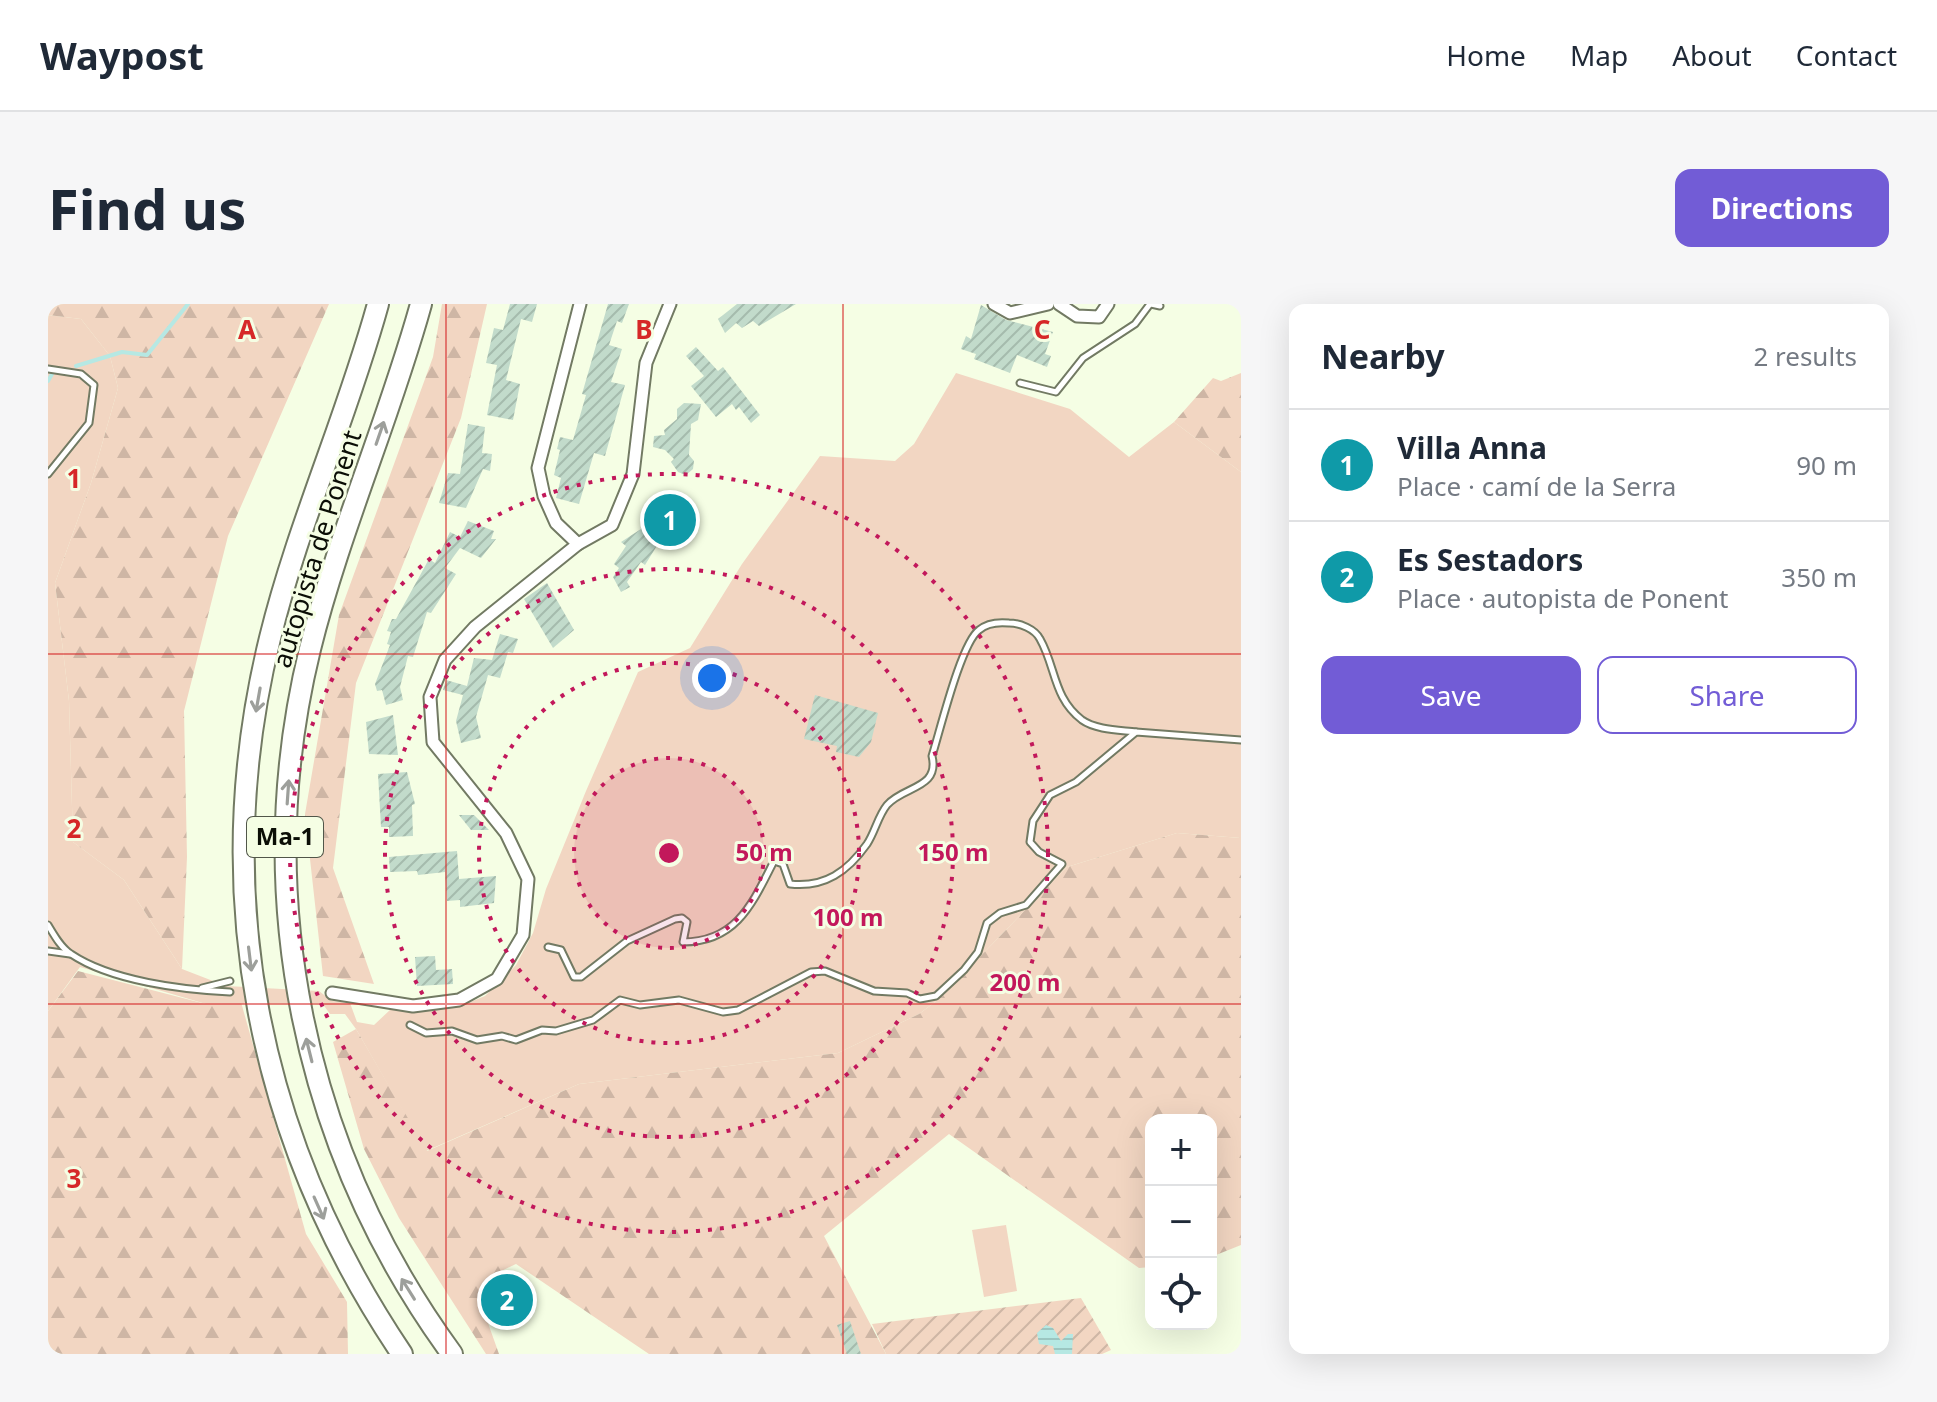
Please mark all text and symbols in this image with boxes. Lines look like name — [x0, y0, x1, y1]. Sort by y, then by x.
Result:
text: Waypost — [40, 29, 204, 81]
text: Home — [1446, 36, 1526, 74]
text: Map — [1570, 36, 1628, 74]
text: About — [1672, 36, 1752, 74]
text: Contact — [1796, 36, 1897, 74]
button: Directions — [1675, 169, 1889, 247]
text: Find us — [48, 170, 246, 246]
text: A — [238, 311, 256, 347]
text: B — [635, 311, 653, 347]
text: C — [1034, 311, 1050, 347]
text: Nearby — [1321, 333, 1445, 379]
text: 2 results — [1753, 338, 1857, 374]
one-way arrow — [373, 421, 388, 446]
street label: autopista de Ponent — [263, 425, 369, 672]
text: Villa Anna — [1397, 427, 1547, 468]
text: 1 — [1340, 447, 1354, 483]
text: 90 m — [1796, 447, 1857, 483]
text: 1 — [67, 460, 81, 496]
text: Place · camí de la Serra — [1397, 468, 1676, 504]
pin: 1 — [644, 490, 696, 550]
text: Es Sestadors — [1397, 539, 1583, 580]
text: 2 — [1340, 559, 1354, 595]
text: 350 m — [1781, 559, 1857, 595]
text: Place · autopista de Ponent — [1397, 580, 1728, 616]
button: Save — [1321, 656, 1581, 734]
button: Share — [1597, 656, 1857, 734]
your location — [692, 658, 732, 698]
one-way arrow — [249, 686, 264, 712]
one-way arrow — [281, 779, 296, 806]
text: 2 — [67, 810, 82, 846]
road number: Ma-1 — [247, 817, 323, 857]
text: 50 m — [735, 835, 793, 868]
text: 150 m — [918, 835, 988, 868]
centre of rings — [655, 839, 683, 867]
text: 100 m — [813, 900, 883, 933]
one-way arrow — [242, 945, 257, 971]
text: 200 m — [990, 965, 1060, 998]
one-way arrow — [301, 1038, 316, 1064]
map controls — [1145, 1114, 1217, 1330]
button: + — [1145, 1114, 1217, 1186]
text: 3 — [67, 1160, 81, 1196]
button: − — [1145, 1186, 1217, 1258]
one-way arrow — [312, 1196, 327, 1220]
button: locate — [1145, 1258, 1217, 1330]
pin: 2 — [481, 1270, 533, 1330]
one-way arrow — [400, 1278, 416, 1301]

